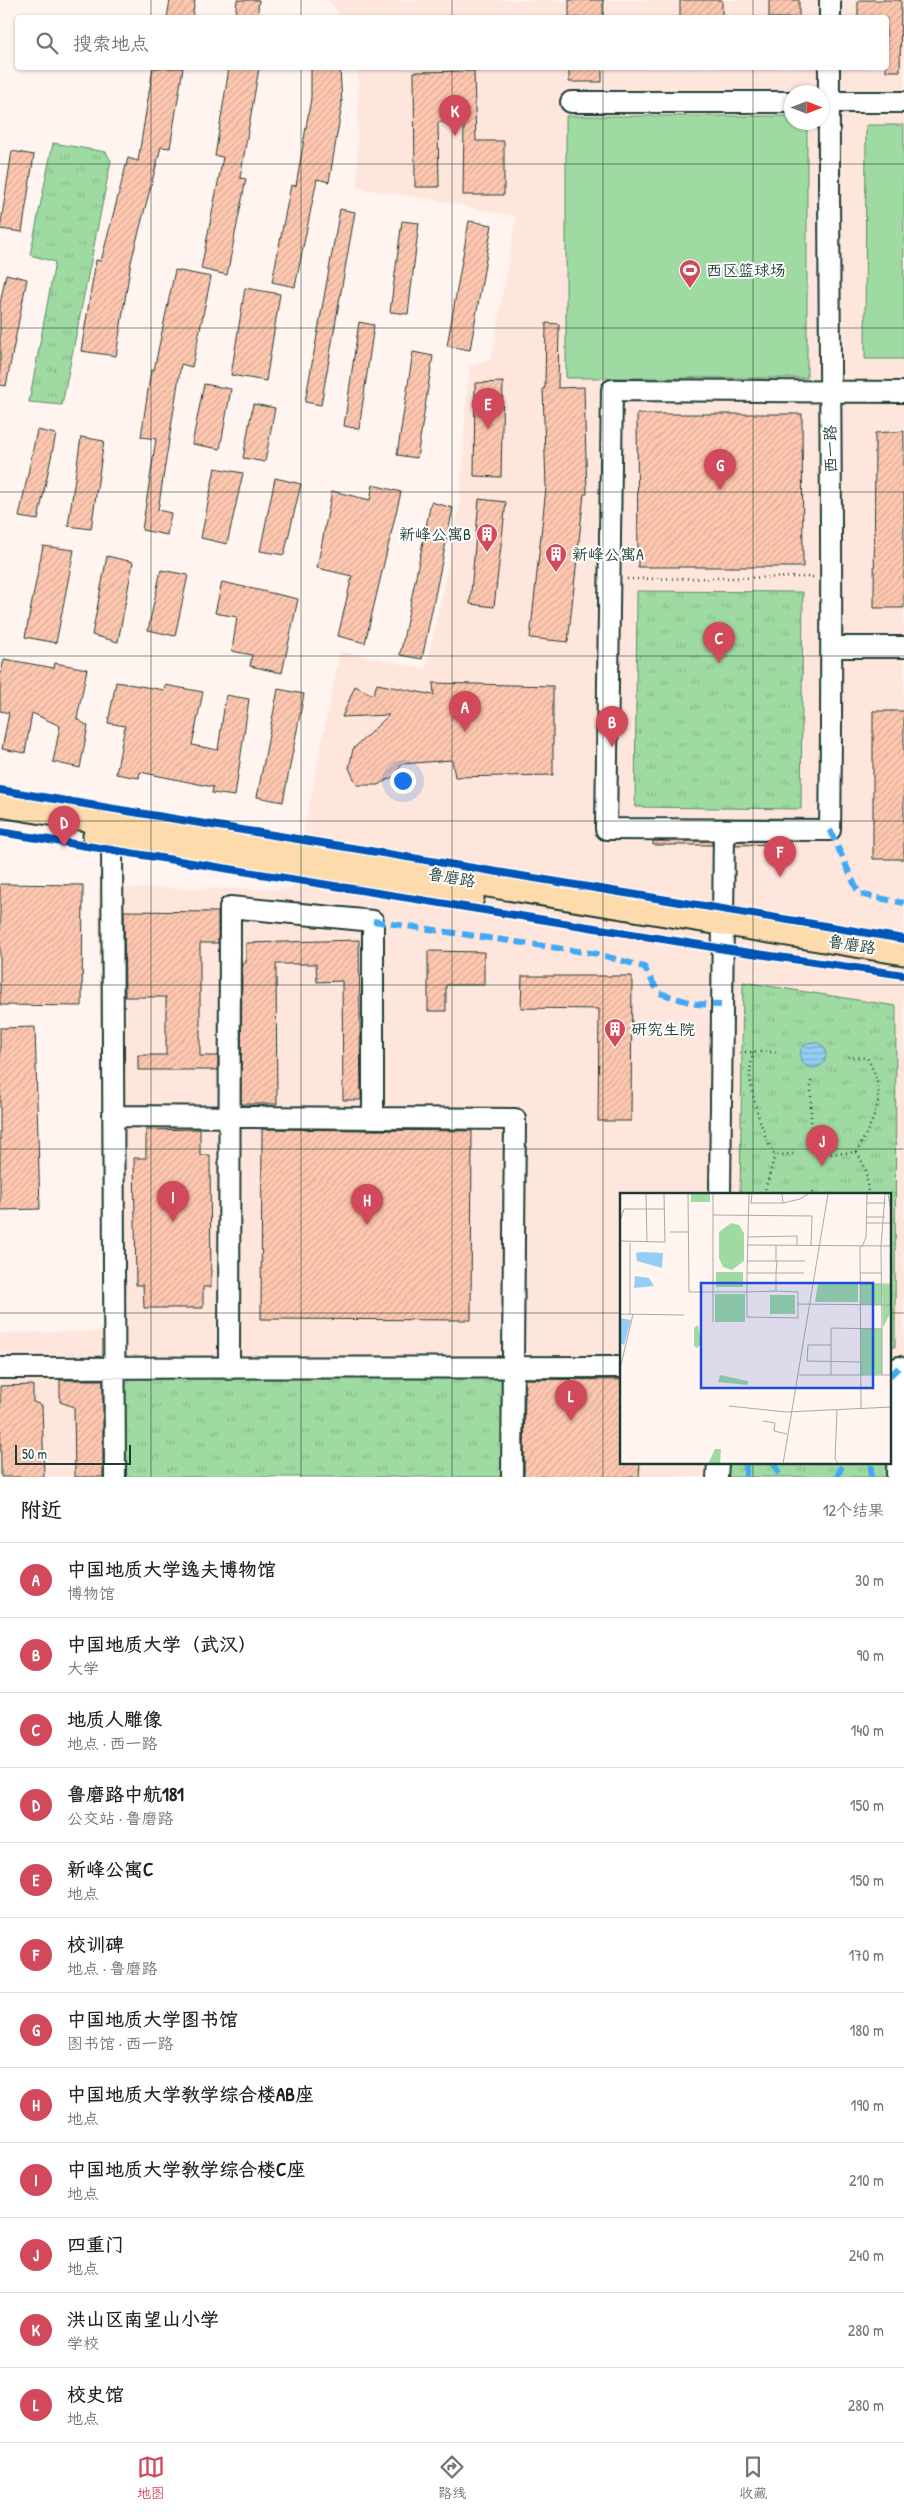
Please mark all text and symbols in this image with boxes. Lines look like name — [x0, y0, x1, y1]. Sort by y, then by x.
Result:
search box — [15, 15, 889, 70]
icon: search — [33, 29, 61, 57]
text: 搜索地点 — [73, 30, 149, 56]
north arrow — [784, 85, 829, 130]
pin: K — [439, 95, 471, 136]
sports icon: 西区篮球场 — [678, 258, 702, 289]
place label: 西区篮球场 — [706, 259, 786, 281]
pin: E — [472, 388, 504, 429]
street label: 西一路 — [819, 425, 841, 473]
pin: G — [704, 449, 736, 490]
building icon: 新峰公寓B — [475, 522, 499, 553]
place label: 新峰公寓B — [399, 523, 471, 545]
building icon: 新峰公寓A — [544, 542, 568, 573]
place label: 新峰公寓A — [572, 543, 644, 565]
pin: C — [703, 622, 735, 663]
pin: A — [449, 691, 481, 732]
pin: B — [596, 706, 628, 747]
your location — [390, 768, 416, 794]
pin: D — [48, 806, 80, 847]
pin: F — [764, 836, 796, 877]
street label: 鲁磨路 — [426, 862, 478, 892]
street label: 鲁磨路 — [827, 929, 877, 959]
building icon: 研究生院 — [603, 1017, 627, 1048]
place label: 研究生院 — [631, 1018, 695, 1040]
pin: J — [806, 1125, 838, 1166]
pin: I — [157, 1181, 189, 1222]
pin: H — [351, 1184, 383, 1225]
inset map — [620, 1193, 892, 1464]
pin: L — [555, 1380, 587, 1421]
scale bar — [15, 1442, 131, 1465]
text: 50 m — [22, 1444, 47, 1463]
text: 附近 — [20, 1495, 62, 1524]
text: 12个结果 — [823, 1499, 884, 1521]
text: 中国地质大学逸夫博物馆 — [67, 1556, 276, 1582]
text: A — [32, 1569, 40, 1591]
text: 30 m — [855, 1569, 884, 1591]
text: 博物馆 — [67, 1582, 115, 1604]
text: 中国地质大学（武汉） — [67, 1631, 257, 1657]
text: B — [32, 1644, 40, 1666]
text: 90 m — [856, 1644, 884, 1666]
text: 大学 — [67, 1657, 99, 1679]
text: 地质人雕像 — [67, 1706, 162, 1732]
text: C — [32, 1719, 40, 1741]
text: 140 m — [850, 1719, 884, 1741]
text: 地点 · 西一路 — [67, 1732, 158, 1754]
text: 鲁磨路中航181 — [67, 1781, 184, 1807]
text: D — [32, 1794, 40, 1816]
text: 150 m — [850, 1794, 884, 1816]
text: 公交站 · 鲁磨路 — [67, 1807, 174, 1829]
text: 新峰公寓C — [67, 1856, 153, 1882]
text: E — [32, 1869, 40, 1891]
text: 150 m — [850, 1869, 884, 1891]
text: 地点 — [67, 1882, 99, 1904]
text: 校训碑 — [67, 1931, 124, 1957]
text: F — [33, 1944, 39, 1966]
text: 170 m — [849, 1944, 884, 1966]
text: 地点 · 鲁磨路 — [67, 1957, 158, 1979]
text: 中国地质大学图书馆 — [67, 2006, 238, 2032]
text: G — [32, 2019, 40, 2041]
text: 180 m — [850, 2019, 884, 2041]
text: 图书馆 · 西一路 — [67, 2032, 174, 2054]
text: 中国地质大学教学综合楼AB座 — [67, 2081, 314, 2107]
text: H — [32, 2094, 40, 2116]
text: 190 m — [851, 2094, 884, 2116]
text: 地点 — [67, 2107, 99, 2129]
text: 中国地质大学教学综合楼C座 — [67, 2156, 305, 2182]
text: I — [34, 2169, 38, 2191]
text: 210 m — [849, 2169, 884, 2191]
text: 地点 — [67, 2182, 99, 2204]
text: 四重门 — [67, 2231, 124, 2257]
text: J — [33, 2244, 39, 2266]
text: 240 m — [849, 2244, 884, 2266]
text: 地点 — [67, 2257, 99, 2279]
text: 洪山区南望山小学 — [67, 2306, 219, 2332]
text: K — [32, 2319, 40, 2341]
text: 280 m — [848, 2319, 884, 2341]
text: 学校 — [67, 2332, 99, 2354]
text: 校史馆 — [67, 2381, 124, 2407]
text: L — [33, 2394, 39, 2416]
text: 280 m — [848, 2394, 884, 2416]
text: 地点 — [67, 2407, 99, 2429]
tab: 地图 — [137, 2453, 165, 2502]
tab: 路线 — [438, 2453, 466, 2502]
tab: 收藏 — [739, 2453, 767, 2502]

